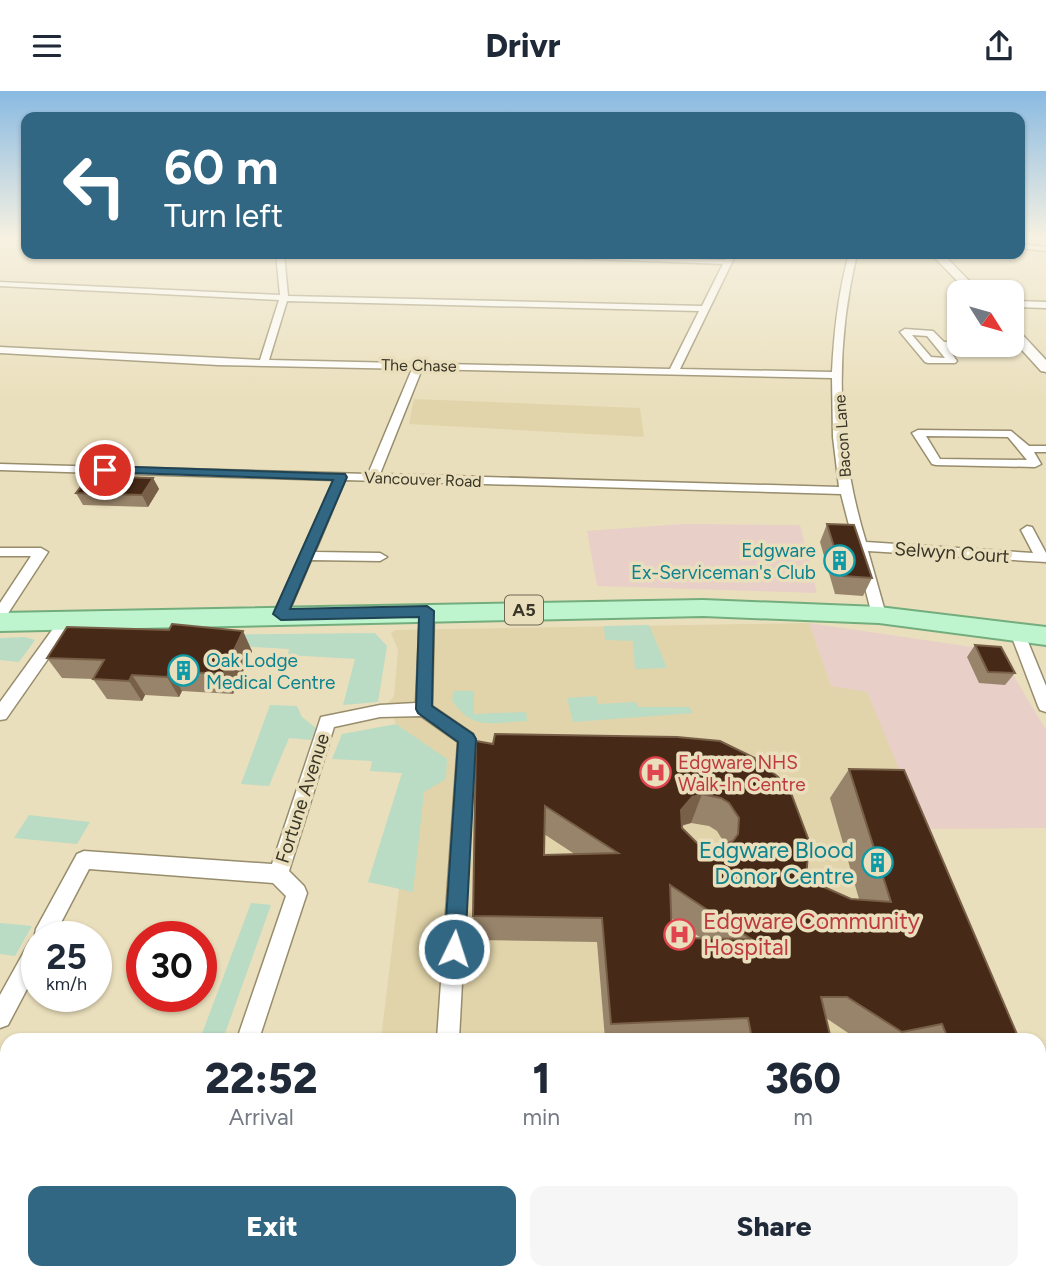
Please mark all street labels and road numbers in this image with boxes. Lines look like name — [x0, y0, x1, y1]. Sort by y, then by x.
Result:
street label: The Chase — [381, 355, 457, 376]
street label: Bacon Lane — [830, 394, 855, 478]
street label: Vancouver Road — [364, 468, 482, 491]
street label: Selwyn Court — [894, 537, 1010, 568]
road number: A5 — [505, 595, 543, 625]
street label: Fortune Avenue — [271, 730, 334, 866]

